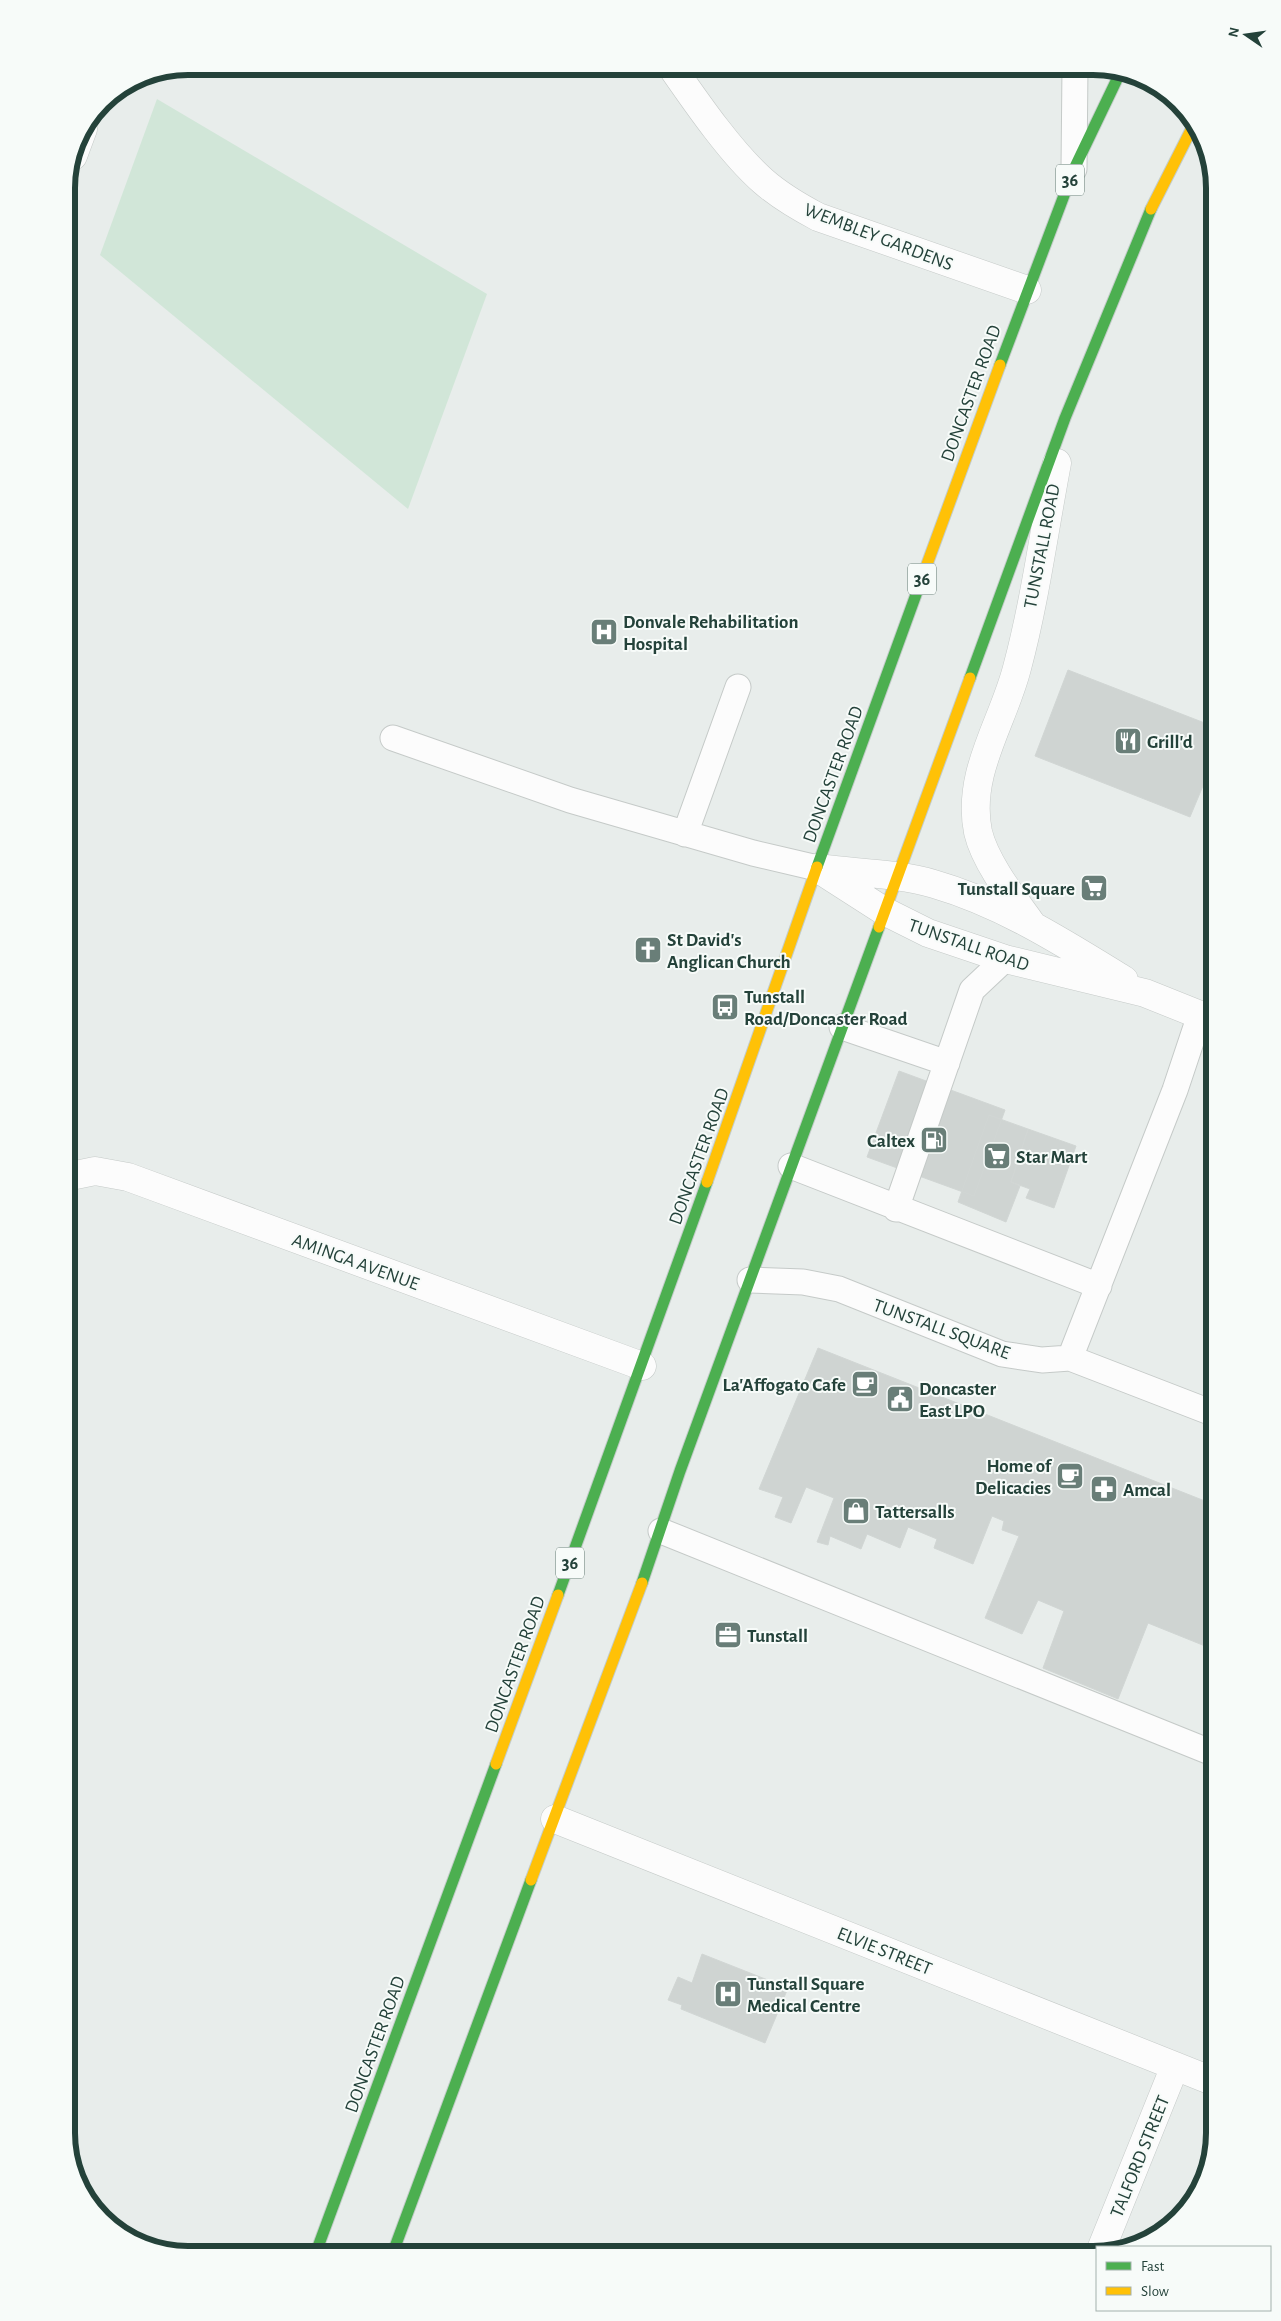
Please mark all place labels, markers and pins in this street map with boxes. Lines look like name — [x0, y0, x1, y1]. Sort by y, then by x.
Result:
place label: Donvale Rehabilitation Hospital — [623, 613, 798, 654]
hospital icon: Donvale Rehabilitation Hospital — [589, 617, 619, 647]
restaurant icon: Grill'd — [1113, 726, 1143, 756]
place label: Grill'd — [1147, 733, 1193, 752]
supermarket icon: Tunstall Square — [1079, 873, 1109, 903]
place label: Tunstall Square — [958, 880, 1075, 899]
place label: St David's Anglican Church — [667, 931, 791, 972]
church icon: St David's Anglican Church — [633, 935, 663, 965]
place label: Tunstall Road/Doncaster Road — [744, 988, 908, 1029]
bus stop icon: Tunstall Road/Doncaster Road — [710, 992, 740, 1022]
fuel station icon: Caltex — [919, 1125, 949, 1155]
place label: Caltex — [867, 1132, 915, 1151]
supermarket icon: Star Mart — [982, 1141, 1012, 1171]
place label: Star Mart — [1016, 1148, 1088, 1167]
cafe icon: La'Affogato Cafe — [850, 1369, 880, 1399]
place label: La'Affogato Cafe — [722, 1376, 846, 1395]
place label: Doncaster East LPO — [919, 1380, 997, 1421]
public building icon: Doncaster East LPO — [885, 1384, 915, 1414]
place label: Home of Delicacies — [975, 1457, 1053, 1498]
cafe icon: Home of Delicacies — [1055, 1461, 1085, 1491]
pharmacy icon: Amcal — [1089, 1474, 1119, 1504]
place label: Amcal — [1123, 1481, 1171, 1500]
shop icon: Tattersalls — [841, 1496, 871, 1526]
place label: Tattersalls — [875, 1503, 955, 1522]
office icon: Tunstall — [713, 1620, 743, 1650]
place label: Tunstall — [747, 1627, 808, 1646]
place label: Tunstall Square Medical Centre — [747, 1975, 864, 2016]
hospital icon: Tunstall Square Medical Centre — [713, 1979, 743, 2009]

